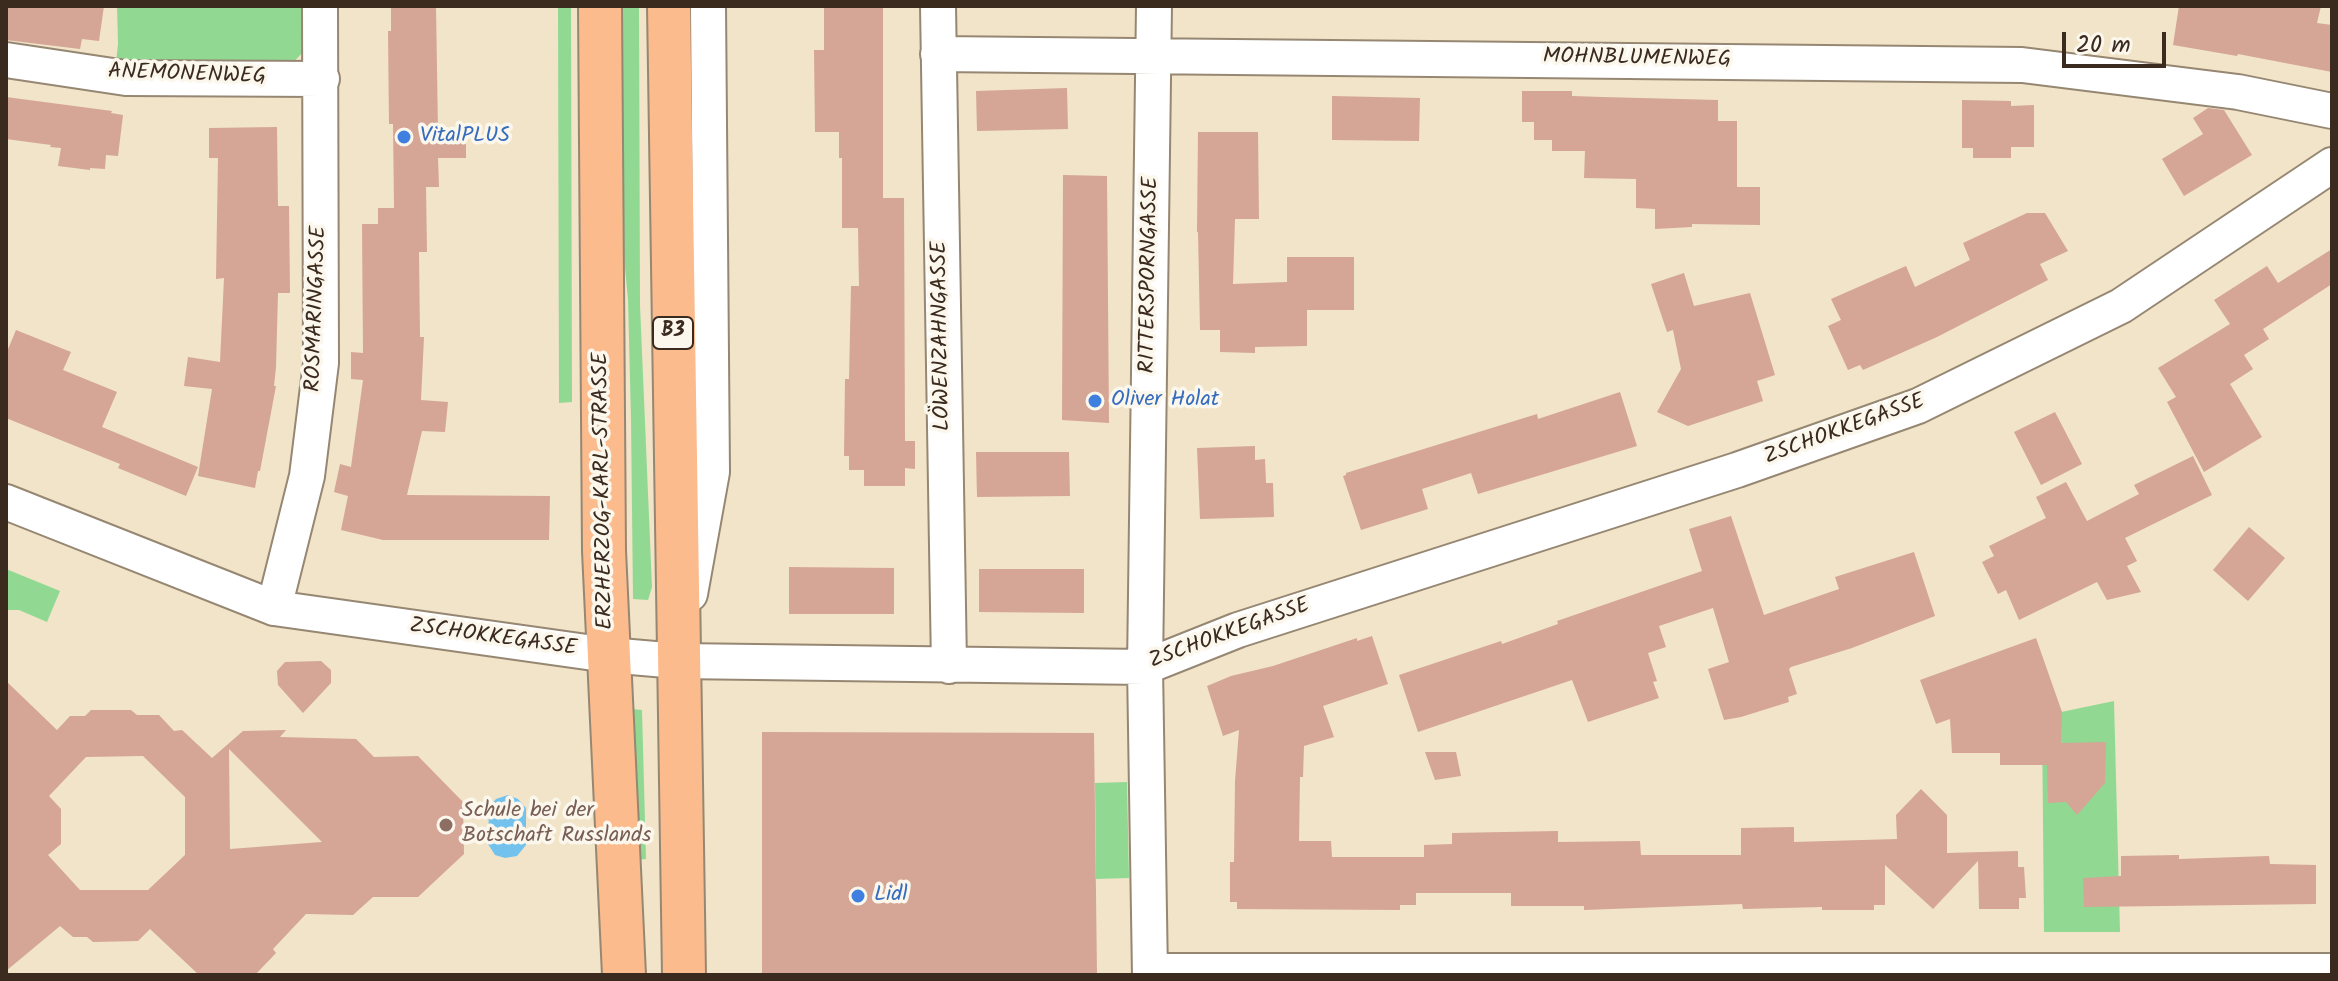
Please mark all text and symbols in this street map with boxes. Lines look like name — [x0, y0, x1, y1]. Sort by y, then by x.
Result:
scale bar — [2066, 16, 2170, 66]
text: 20 m — [2076, 26, 2131, 65]
street label: MOHNBLUMENWEG — [1543, 45, 1731, 75]
street label: ANEMONENWEG — [108, 60, 266, 92]
place label: VitalPLUS — [420, 124, 510, 150]
marker: VitalPLUS — [395, 128, 413, 146]
street label: RITTERSPORNGASSE — [1136, 176, 1166, 374]
street label: ROSMARINGASSE — [302, 225, 334, 393]
street label: LÖWENZAHNGASSE — [928, 241, 958, 431]
road number: B3 — [653, 317, 693, 349]
street label: ERZHERZOG-KARL-STRASSE — [589, 352, 621, 630]
place label: Oliver Holat — [1111, 388, 1219, 414]
street label: ZSCHOKKEGASSE — [1761, 390, 1929, 472]
marker: Oliver Holat — [1086, 392, 1104, 410]
street label: ZSCHOKKEGASSE — [1146, 594, 1314, 676]
street label: ZSCHOKKEGASSE — [408, 614, 578, 664]
place label: Schule bei der Botschaft Russlands — [462, 799, 651, 850]
marker: Schule bei der Botschaft Russlands — [437, 816, 455, 834]
place label: Lidl — [874, 883, 908, 909]
marker: Lidl — [849, 887, 867, 905]

